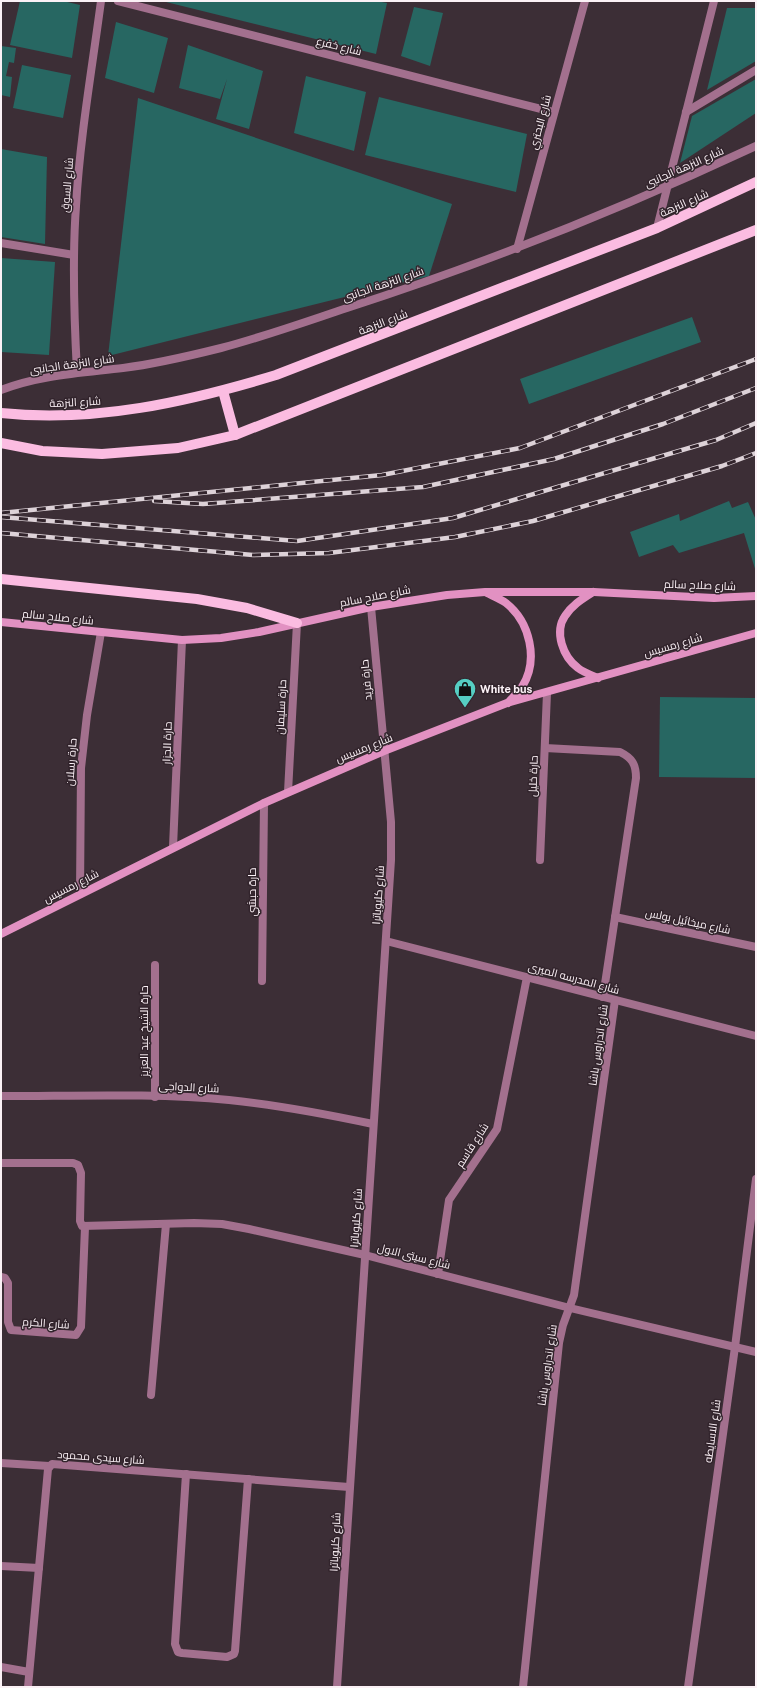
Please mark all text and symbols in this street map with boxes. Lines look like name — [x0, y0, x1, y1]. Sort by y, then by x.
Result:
street label: شارع خفرع — [315, 35, 363, 59]
street label: شارع البحتري — [527, 93, 556, 151]
street label: شارع النزهة الجانبى — [643, 144, 726, 192]
street label: شارع السوق — [59, 157, 77, 213]
street label: شارع النزهة — [658, 187, 711, 221]
street label: شارع النزهة الجانبى — [341, 264, 426, 305]
street label: شارع النزهة — [357, 307, 410, 339]
street label: شارع النزهة الجانبى — [29, 352, 115, 378]
street label: شارع النزهة — [49, 395, 101, 411]
street label: شارع صلاح سالم — [664, 578, 736, 594]
street label: شارع صلاح سالم — [338, 583, 412, 611]
street label: شارع صلاح سالم — [21, 607, 94, 629]
street label: شارع رمسيس — [642, 631, 704, 661]
street label: حارة فريد — [358, 659, 375, 701]
shop icon: White bus — [452, 676, 478, 709]
street label: حارة سليمان — [274, 679, 289, 735]
place label: White bus — [480, 683, 532, 695]
street label: حارة الجزار — [160, 721, 175, 766]
street label: شارع رمسيس — [334, 731, 395, 767]
street label: حارة رسلان — [63, 738, 80, 786]
street label: حارة خليل — [526, 755, 541, 797]
street label: شارع كليوباترا — [370, 865, 388, 925]
street label: شارع رمسيس — [41, 867, 102, 907]
street label: حارة حبشي — [246, 868, 260, 916]
street label: شارع ميخائيل بولس — [644, 906, 732, 938]
street label: شارع المدرسه الميرى — [526, 960, 621, 998]
street label: حارة الشيخ عبد العزيز — [138, 985, 152, 1078]
street label: شارع اندراوس باشا — [586, 1003, 612, 1087]
street label: شارع الدواجى — [158, 1079, 220, 1097]
street label: شارع قاسم — [453, 1121, 492, 1170]
street label: شارع كليوباترا — [348, 1188, 366, 1248]
street label: شارع سيتى الاول — [376, 1241, 452, 1273]
street label: شارع الكرم — [22, 1315, 70, 1333]
street label: شارع اندراوس باشا — [535, 1323, 561, 1407]
street label: شارع الاسايطه — [702, 1399, 724, 1464]
street label: شارع سيدى محمود — [57, 1448, 145, 1468]
street label: شارع كليوباترا — [327, 1512, 345, 1572]

